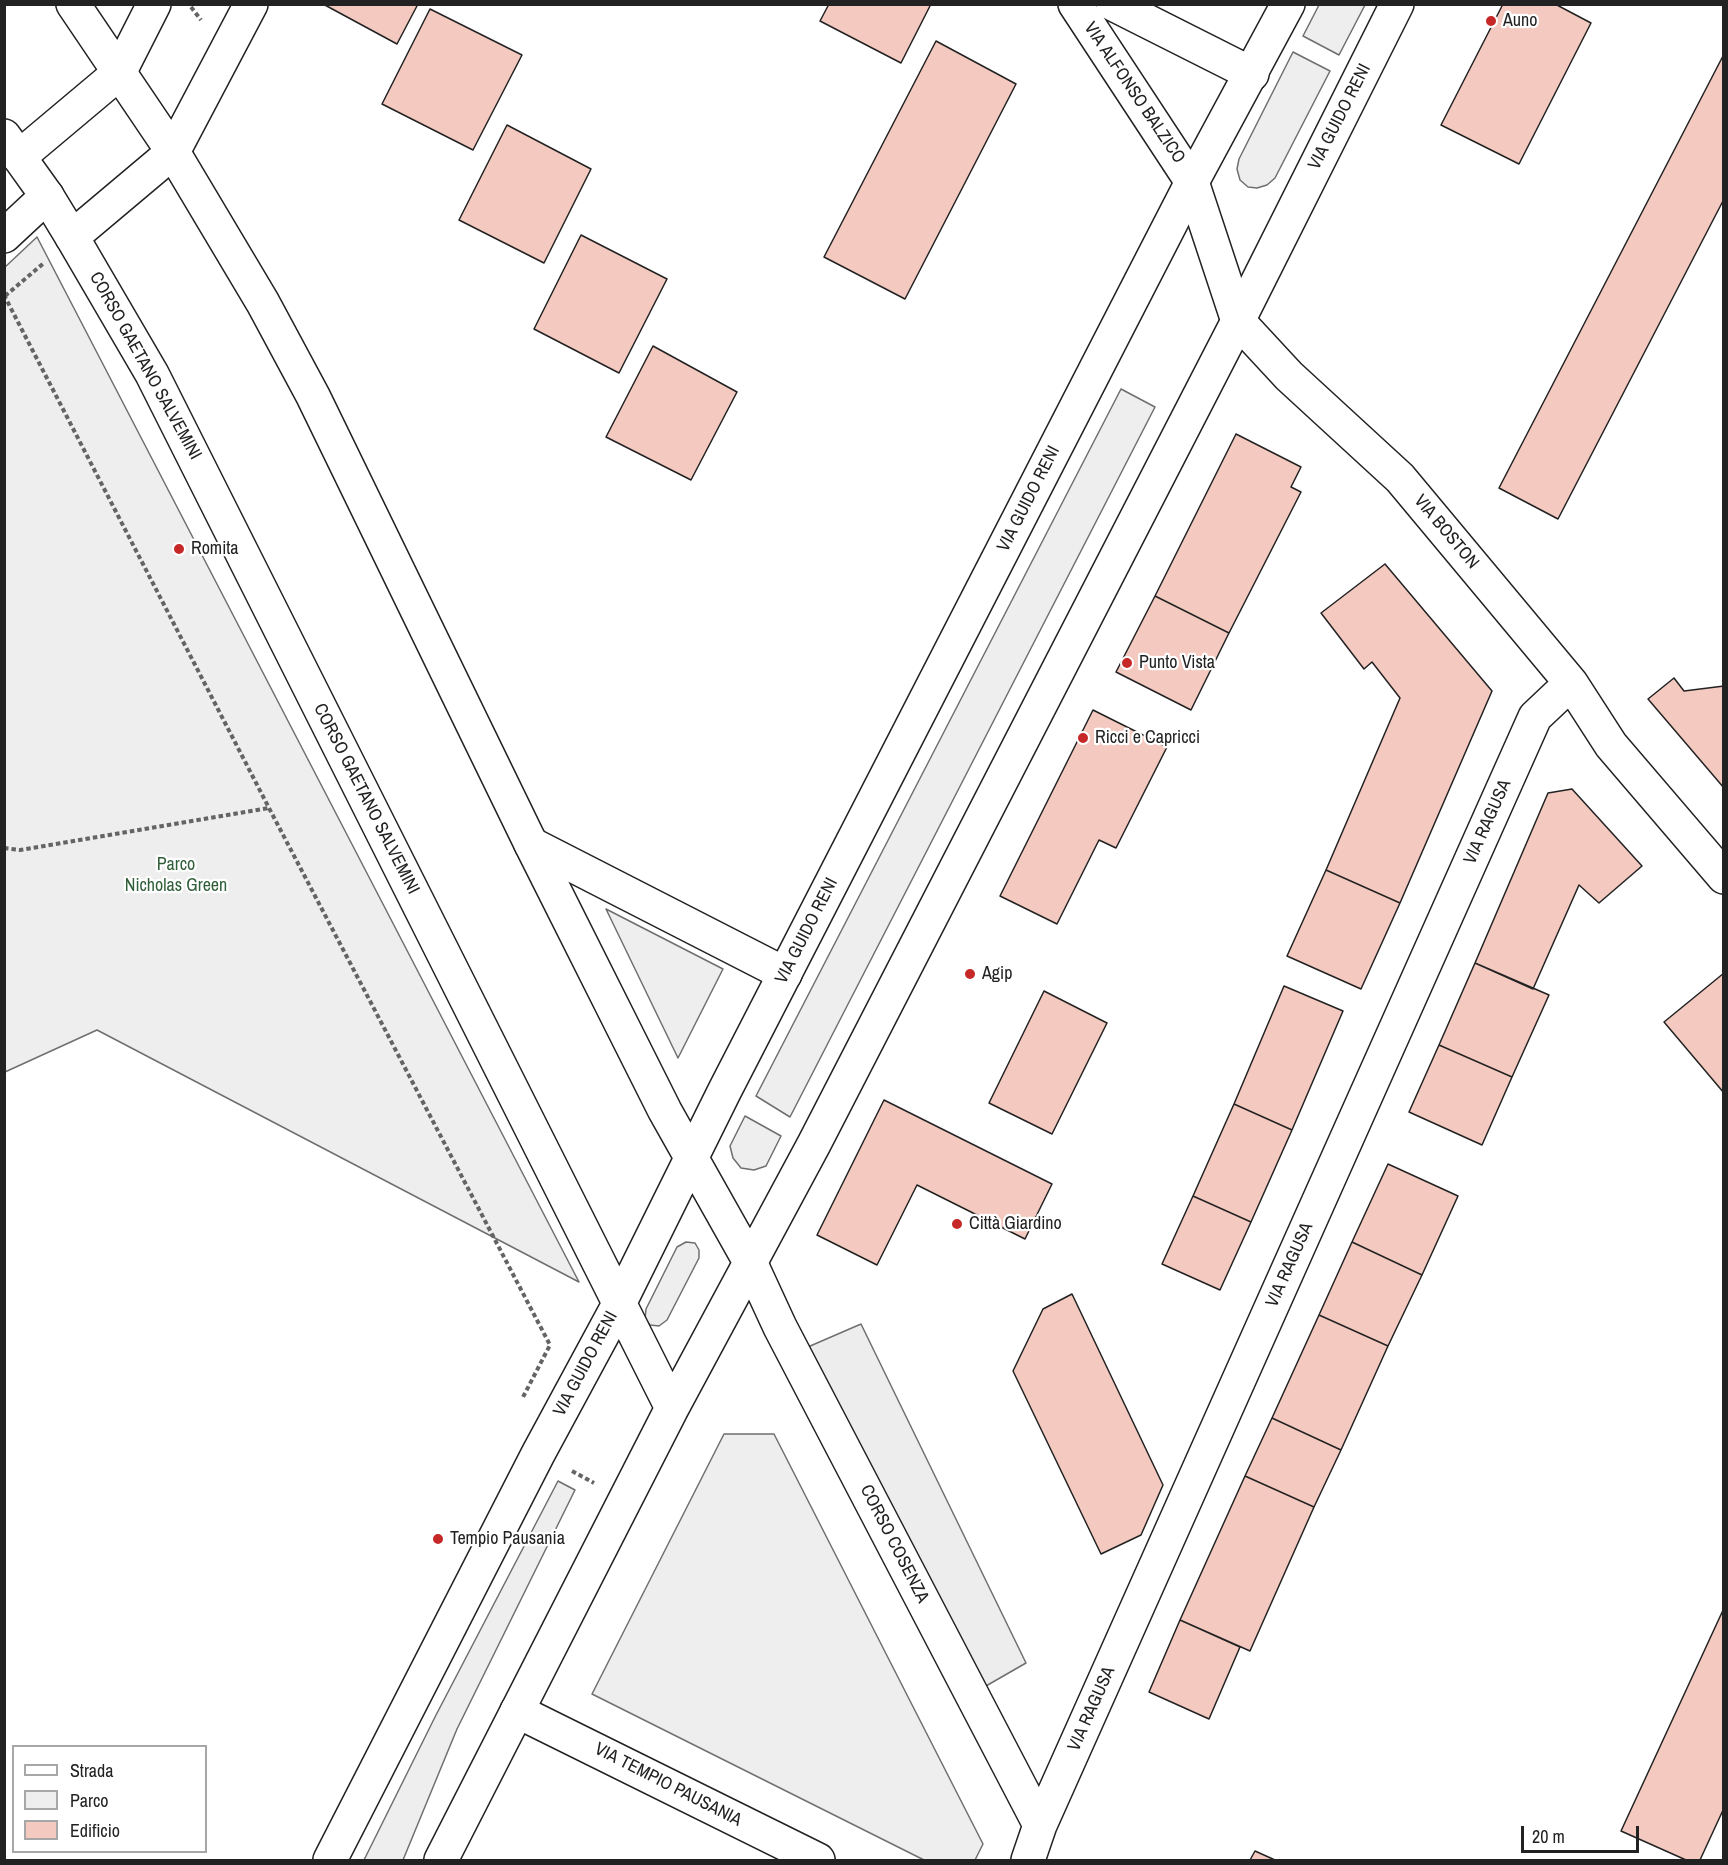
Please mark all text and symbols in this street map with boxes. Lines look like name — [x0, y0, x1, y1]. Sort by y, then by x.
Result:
place label: Auno — [1503, 10, 1537, 32]
marker: Auno — [1484, 14, 1498, 28]
street label: VIA ALFONSO BALZICO — [1079, 18, 1189, 168]
street label: VIA GUIDO RENI — [1304, 61, 1376, 173]
street label: CORSO GAETANO SALVEMINI — [84, 268, 206, 464]
street label: VIA GUIDO RENI — [993, 443, 1065, 555]
street label: VIA BOSTON — [1409, 491, 1483, 573]
place label: Romita — [191, 538, 239, 560]
marker: Romita — [172, 542, 186, 556]
place label: Punto Vista — [1139, 652, 1215, 674]
marker: Punto Vista — [1120, 656, 1134, 670]
street label: CORSO GAETANO SALVEMINI — [308, 700, 424, 898]
place label: Ricci e Capricci — [1095, 727, 1200, 749]
marker: Ricci e Capricci — [1076, 731, 1090, 745]
street label: VIA RAGUSA — [1460, 776, 1516, 868]
park label: Parco Nicholas Green — [125, 854, 227, 896]
street label: VIA GUIDO RENI — [771, 875, 843, 987]
place label: Agip — [982, 963, 1012, 985]
marker: Agip — [963, 967, 977, 981]
place label: Città Giardino — [969, 1213, 1062, 1235]
marker: Città Giardino — [950, 1217, 964, 1231]
street label: VIA RAGUSA — [1262, 1219, 1318, 1311]
street label: VIA GUIDO RENI — [549, 1308, 623, 1420]
street label: CORSO COSENZA — [855, 1481, 933, 1607]
place label: Tempio Pausania — [450, 1528, 565, 1550]
marker: Tempio Pausania — [431, 1532, 445, 1546]
street label: VIA RAGUSA — [1064, 1663, 1120, 1755]
street label: VIA TEMPIO PAUSANIA — [591, 1739, 745, 1831]
legend — [12, 1745, 207, 1853]
text: Strada — [70, 1758, 114, 1783]
text: Parco — [70, 1788, 109, 1813]
scale bar — [1524, 1814, 1642, 1852]
text: Edificio — [70, 1818, 120, 1843]
text: 20 m — [1532, 1824, 1565, 1849]

